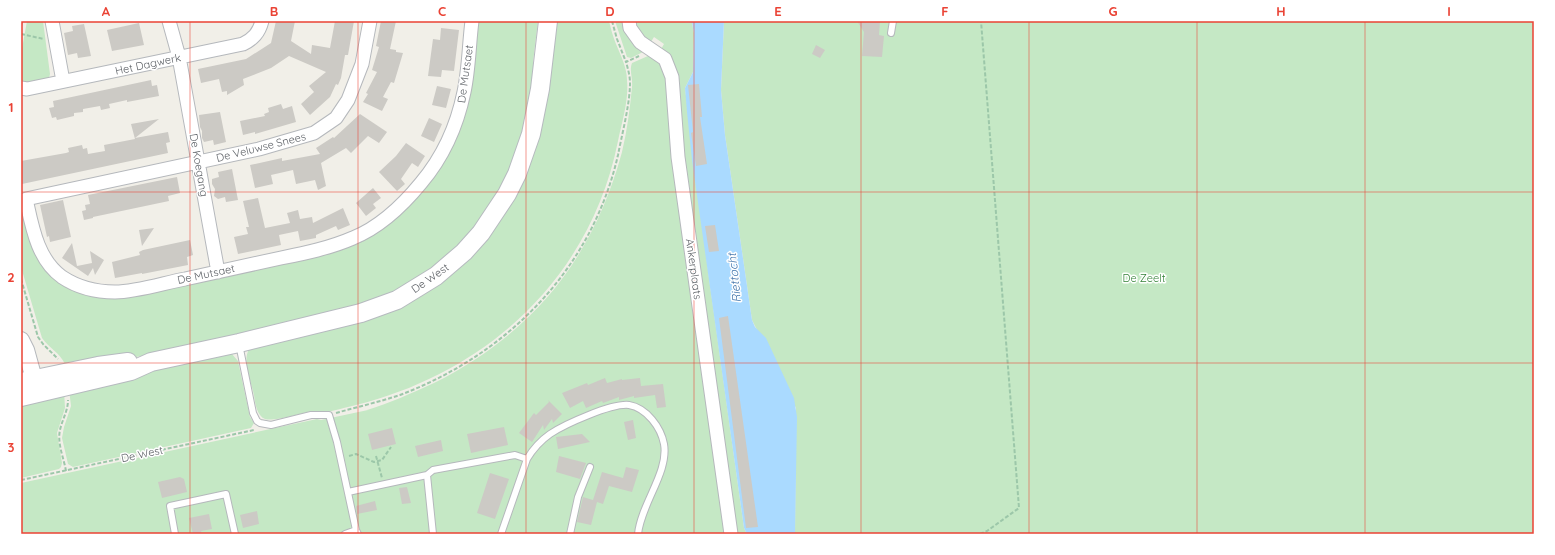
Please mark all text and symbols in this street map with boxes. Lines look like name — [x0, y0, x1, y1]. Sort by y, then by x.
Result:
text: A — [102, 3, 111, 19]
text: B — [270, 3, 278, 19]
text: C — [438, 3, 446, 19]
text: D — [605, 3, 615, 19]
text: E — [774, 3, 782, 19]
text: F — [941, 3, 949, 19]
text: G — [1108, 3, 1118, 19]
text: H — [1276, 3, 1286, 19]
text: I — [1447, 3, 1451, 19]
street label: De Mutsaet — [454, 44, 476, 104]
street label: Het Dagwerk — [114, 50, 182, 78]
text: 1 — [8, 99, 14, 115]
street label: De Veluwse Snees — [215, 129, 307, 165]
street label: De Koegang — [187, 132, 211, 198]
street label: Ankerplaats — [683, 238, 705, 300]
water label: Riettocht — [724, 251, 744, 304]
street label: De West — [408, 260, 452, 296]
street label: De Mutsaet — [176, 261, 236, 287]
text: 2 — [7, 269, 15, 285]
park label: De Zeelt — [1123, 271, 1166, 285]
text: 3 — [8, 439, 15, 455]
street label: De West — [120, 443, 165, 465]

